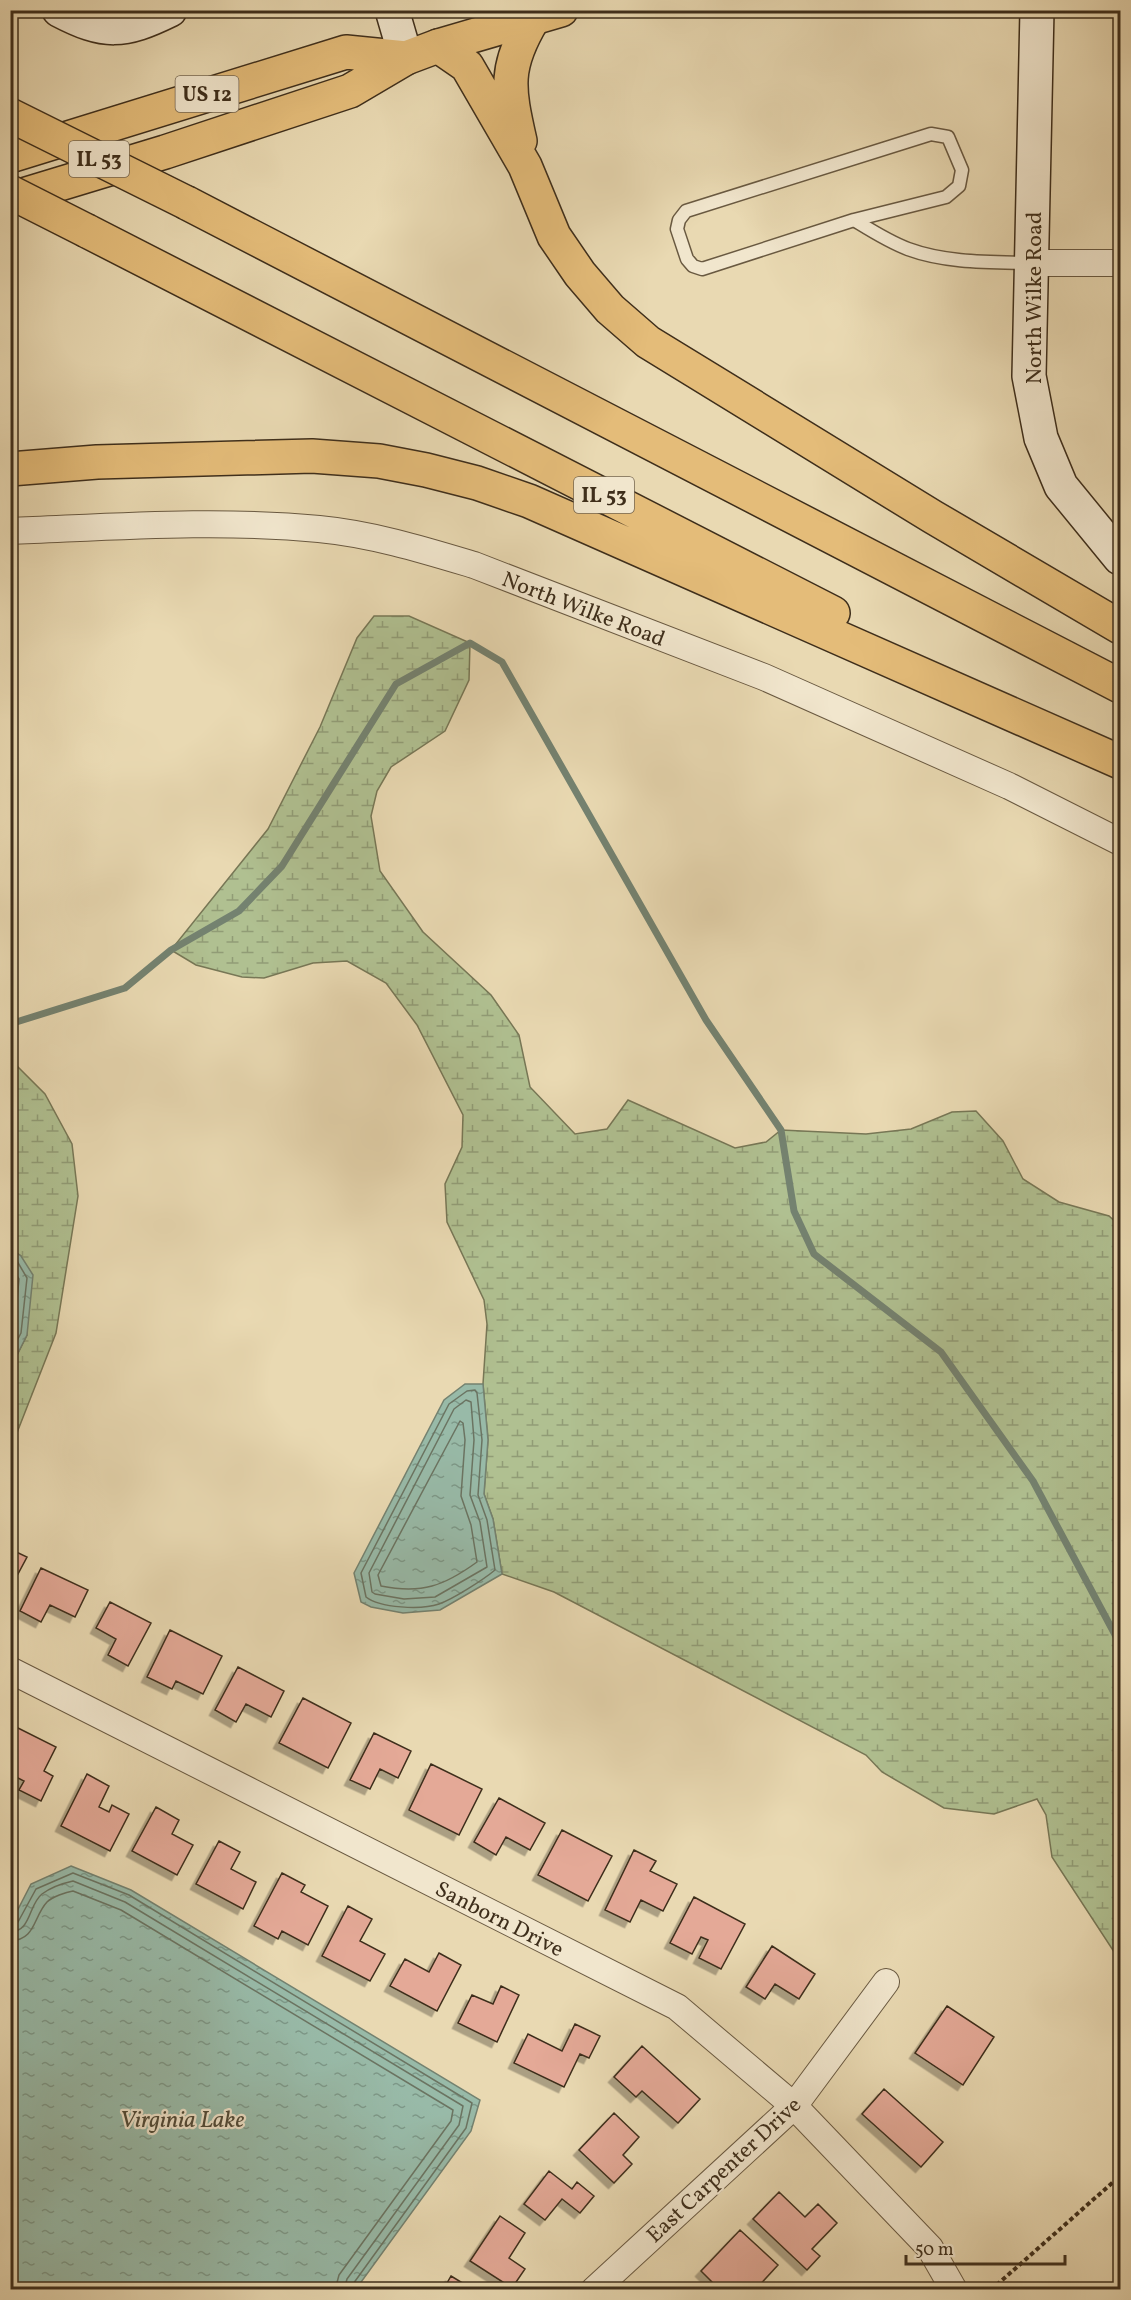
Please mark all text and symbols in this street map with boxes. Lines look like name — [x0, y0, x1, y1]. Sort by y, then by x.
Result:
road number: US 12 — [176, 76, 238, 112]
road number: IL 53 — [69, 141, 129, 177]
street label: North Wilke Road — [1020, 212, 1051, 384]
road number: IL 53 — [574, 477, 634, 513]
street label: North Wilke Road — [497, 565, 669, 656]
street label: Sanborn Drive — [429, 1875, 568, 1966]
street label: East Carpenter Drive — [640, 2091, 809, 2251]
water label: Virginia Lake — [120, 2104, 244, 2138]
scale bar — [906, 2228, 1065, 2266]
text: 50 m — [915, 2238, 954, 2263]

